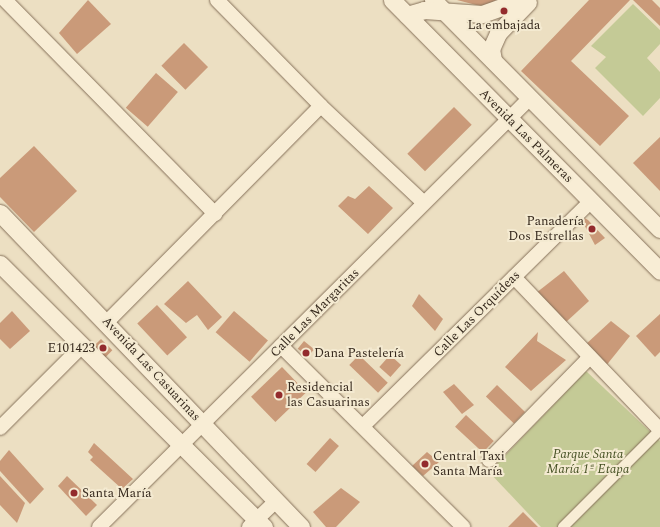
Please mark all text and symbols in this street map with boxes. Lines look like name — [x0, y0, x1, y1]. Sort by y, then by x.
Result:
marker: La embajada — [499, 6, 509, 16]
place label: La embajada — [468, 17, 540, 33]
street label: Avenida Las Palmeras — [476, 86, 576, 186]
place label: Panadería Dos Estrellas — [508, 214, 584, 245]
marker: Panadería Dos Estrellas — [587, 224, 597, 234]
street label: Calle Las Margaritas — [267, 265, 363, 361]
street label: Calle Las Orquídeas — [430, 267, 524, 361]
street label: Avenida Las Casuarinas — [98, 313, 204, 425]
place label: E101423 — [48, 340, 95, 356]
marker: E101423 — [98, 343, 108, 353]
place label: Dana Pastelería — [314, 345, 404, 361]
marker: Dana Pastelería — [301, 348, 311, 358]
place label: Residencial las Casuarinas — [287, 380, 370, 411]
marker: Residencial las Casuarinas — [274, 390, 284, 400]
park label: Parque Santa María 1ª Etapa — [547, 447, 629, 478]
place label: Central Taxi Santa María — [433, 449, 505, 480]
marker: Central Taxi Santa María — [420, 459, 430, 469]
place label: Santa María — [82, 485, 152, 501]
marker: Santa María — [69, 488, 79, 498]

